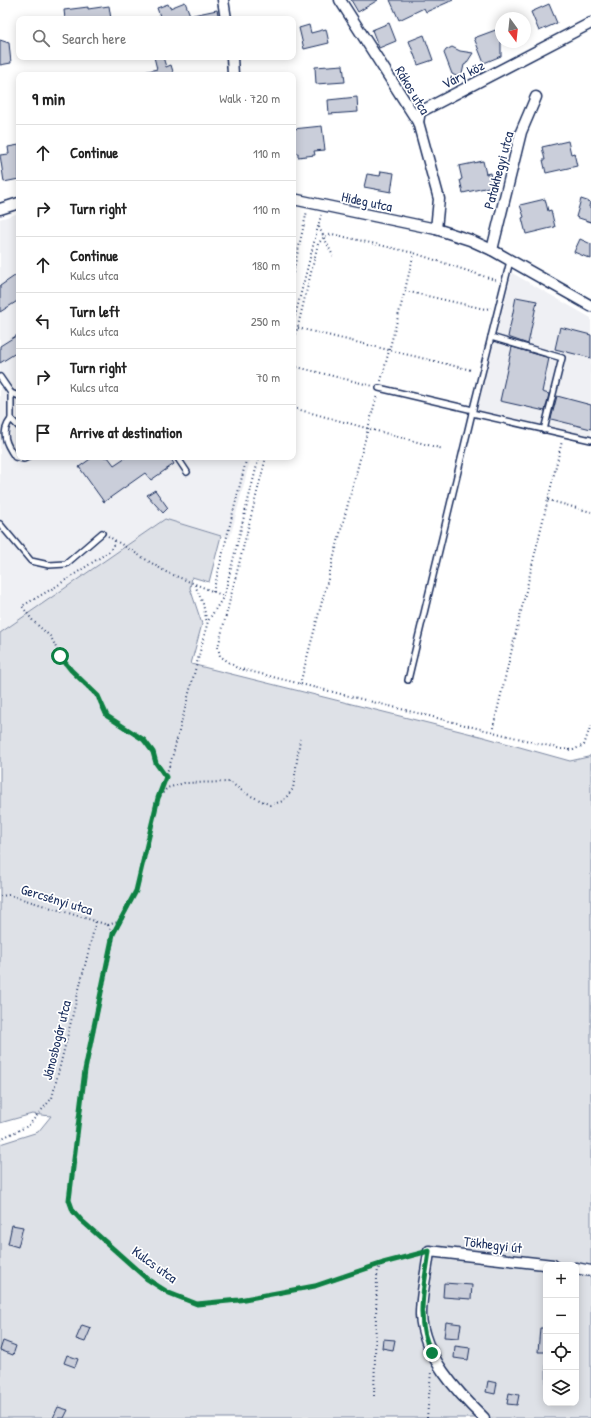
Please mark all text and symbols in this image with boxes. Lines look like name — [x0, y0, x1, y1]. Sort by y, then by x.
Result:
north arrow — [495, 12, 531, 48]
search box — [16, 16, 296, 60]
icon: search — [30, 27, 52, 49]
text: Search here — [62, 28, 126, 49]
street label: Váry köz — [438, 55, 488, 94]
street label: Rákos utca — [391, 62, 435, 118]
text: 9 min — [32, 87, 65, 110]
text: Walk · 720 m — [219, 89, 280, 107]
street label: Patakhegyi utca — [479, 129, 519, 211]
icon: ahead — [32, 142, 54, 164]
text: Continue — [70, 142, 118, 163]
text: 110 m — [253, 144, 280, 162]
street label: Hideg utca — [340, 186, 395, 217]
icon: right — [32, 198, 54, 220]
text: Turn right — [70, 198, 126, 219]
text: 110 m — [253, 200, 280, 218]
text: Continue — [70, 245, 118, 266]
icon: ahead — [32, 254, 54, 276]
text: 180 m — [252, 256, 280, 274]
text: Kulcs utca — [70, 266, 118, 284]
text: Turn left — [70, 301, 120, 322]
icon: left — [32, 310, 54, 332]
text: 250 m — [251, 312, 280, 330]
text: Kulcs utca — [70, 322, 118, 340]
text: Turn right — [70, 357, 126, 378]
icon: right — [32, 366, 54, 388]
text: 70 m — [256, 368, 280, 386]
text: Kulcs utca — [70, 378, 118, 396]
icon: arrive — [32, 422, 54, 444]
text: Arrive at destination — [70, 422, 182, 443]
route start — [51, 647, 69, 665]
street label: Gercsényi utca — [19, 879, 96, 920]
street label: Jánosbogár utca — [37, 998, 76, 1082]
street label: Tökhegyi út — [463, 1231, 523, 1258]
street label: Kulcs utca — [128, 1241, 182, 1287]
map controls — [543, 1262, 579, 1406]
button: + — [543, 1262, 579, 1298]
button: − — [543, 1298, 579, 1334]
button: locate — [543, 1334, 579, 1370]
route end — [423, 1344, 441, 1362]
button: layers — [543, 1370, 579, 1406]

